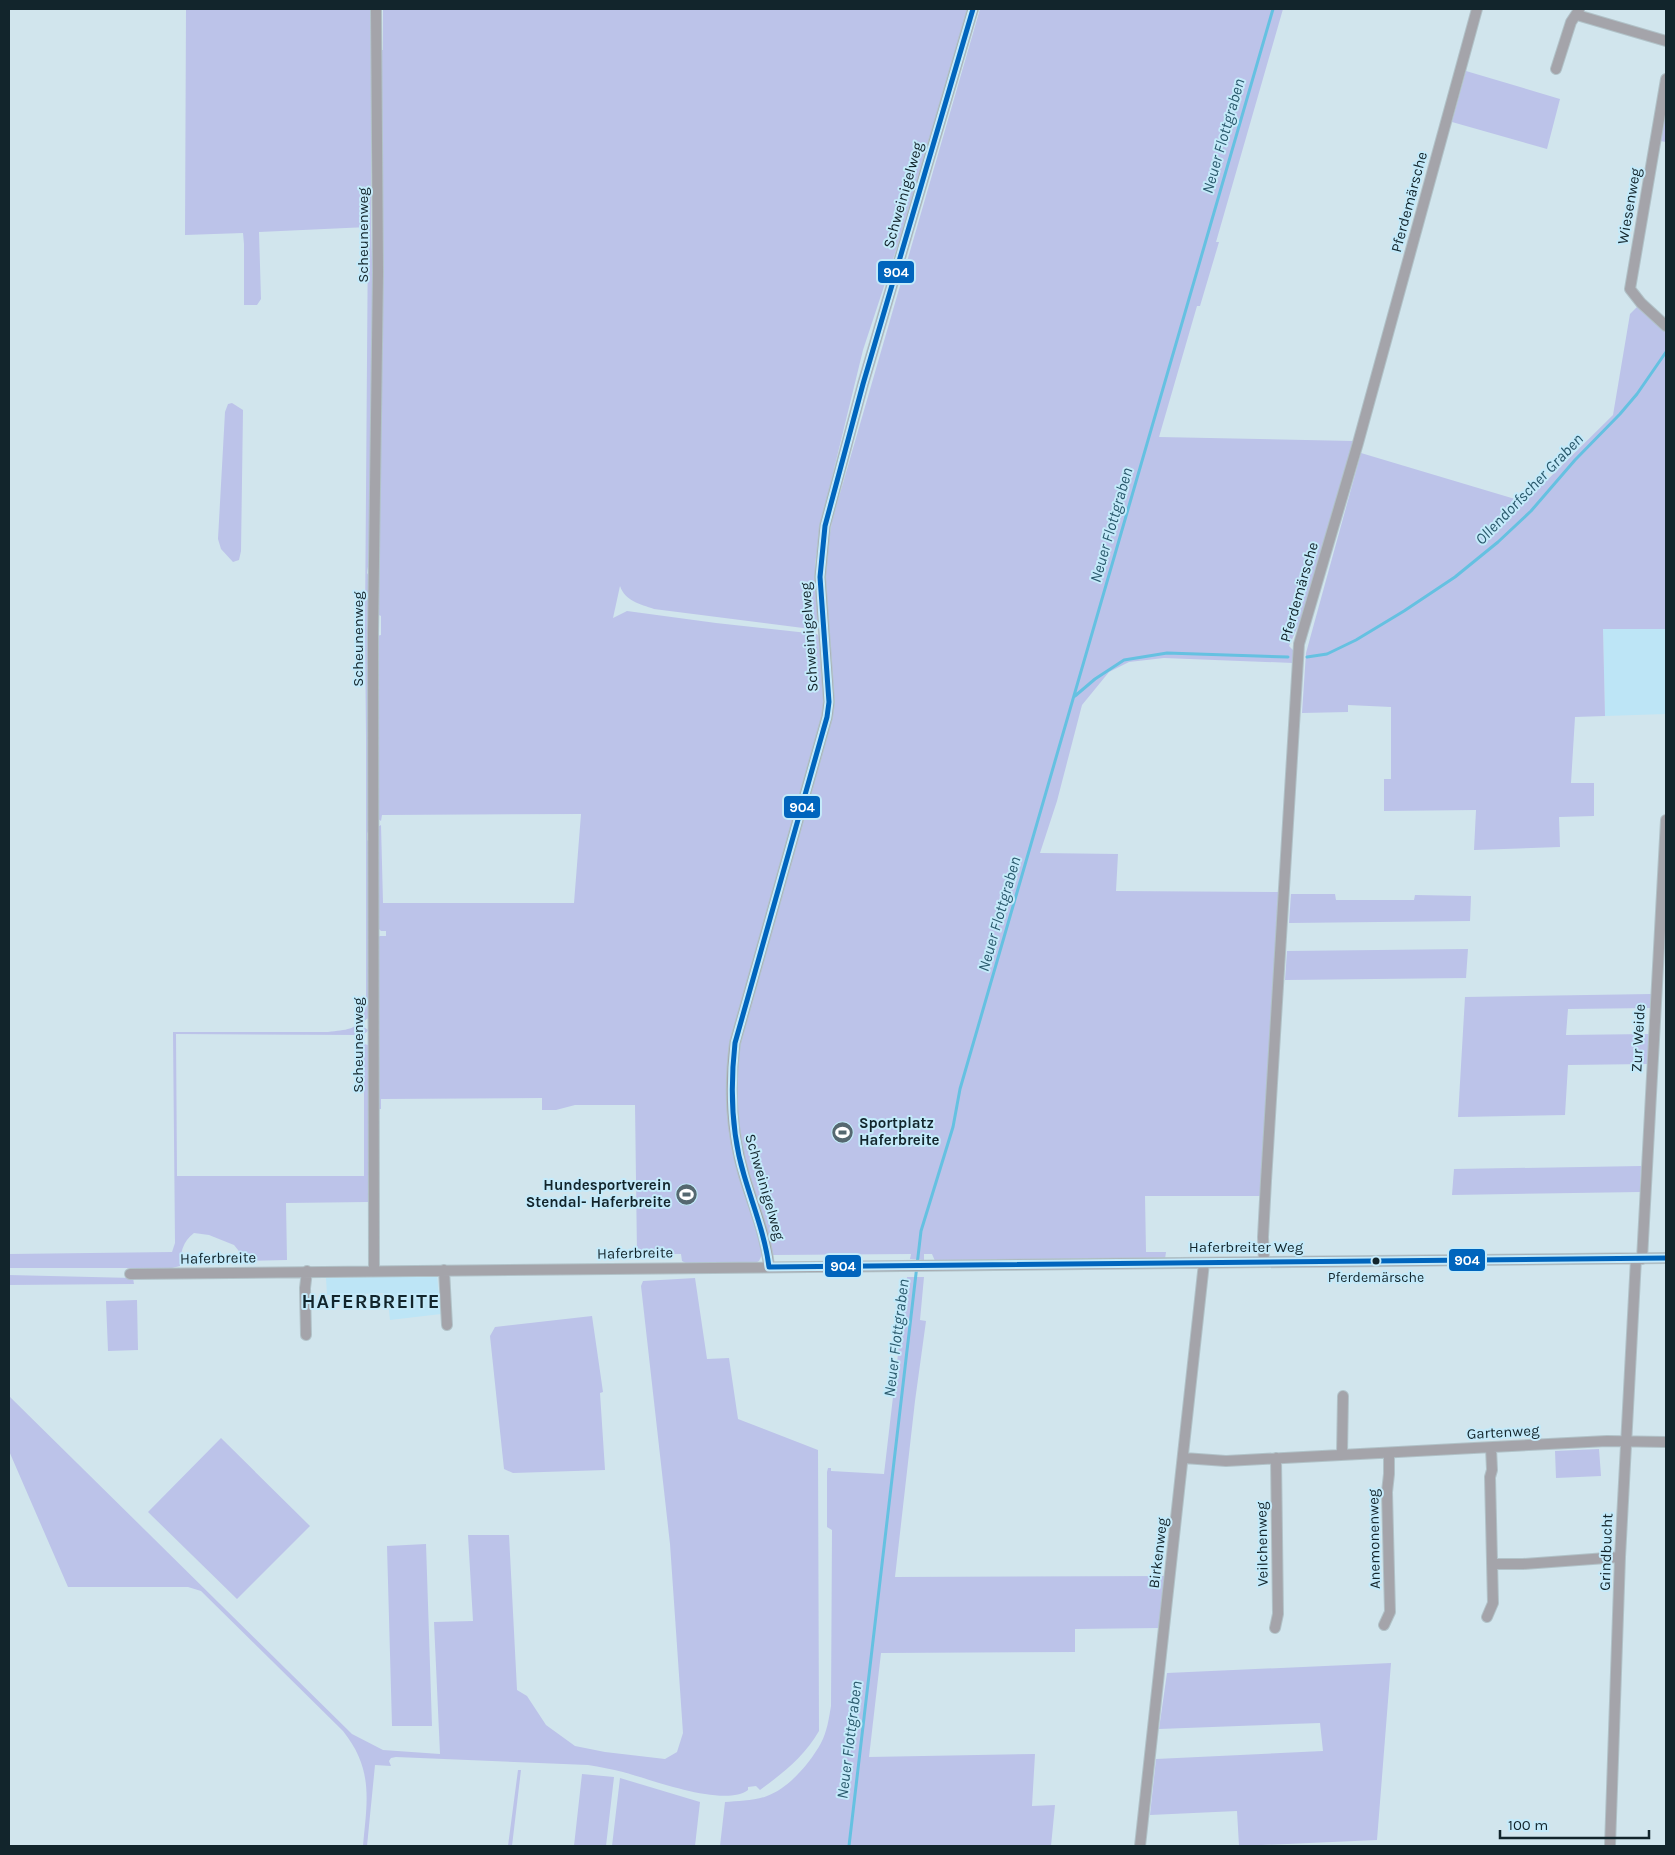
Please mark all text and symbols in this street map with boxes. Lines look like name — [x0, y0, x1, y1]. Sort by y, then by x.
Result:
water label: Neuer Flottgraben — [1197, 76, 1249, 196]
street label: Schweinigelweg — [879, 139, 927, 250]
street label: Pferdemärsche — [1387, 150, 1431, 254]
street label: Wiesenweg — [1613, 166, 1645, 246]
street label: Scheunenweg — [354, 187, 372, 283]
line badge: 904 — [877, 260, 915, 284]
text: 904 — [883, 264, 910, 281]
water label: Ollendorfscher Graben — [1471, 429, 1587, 549]
water label: Neuer Flottgraben — [1085, 465, 1137, 585]
street label: Pferdemärsche — [1276, 540, 1322, 644]
street label: Schweinigelweg — [796, 581, 822, 692]
street label: Scheunenweg — [349, 591, 367, 687]
line badge: 904 — [783, 795, 821, 819]
text: 904 — [789, 799, 816, 816]
water label: Neuer Flottgraben — [973, 854, 1025, 974]
street label: Scheunenweg — [349, 997, 367, 1093]
street label: Zur Weide — [1627, 1003, 1649, 1073]
place label: Sportplatz Haferbreite — [859, 1114, 940, 1149]
sports icon: Sportplatz Haferbreite — [831, 1120, 855, 1144]
street label: Schweinigelweg — [741, 1132, 789, 1243]
place label: Hundesportverein Stendal- Haferbreite — [526, 1176, 671, 1211]
sports icon: Hundesportverein Stendal- Haferbreite — [675, 1182, 699, 1206]
street label: Haferbreiter Weg — [1189, 1238, 1304, 1256]
street label: Haferbreite — [597, 1243, 673, 1263]
street label: Haferbreite — [180, 1248, 256, 1268]
line badge: 904 — [1448, 1248, 1486, 1272]
text: 904 — [1454, 1252, 1481, 1269]
line badge: 904 — [824, 1254, 862, 1278]
marker: Pferdemärsche — [1371, 1256, 1381, 1266]
text: 904 — [830, 1258, 857, 1275]
place label: Pferdemärsche — [1328, 1269, 1424, 1286]
water label: Neuer Flottgraben — [879, 1278, 913, 1398]
district label: HAFERBREITE — [301, 1290, 441, 1313]
street label: Gartenweg — [1466, 1421, 1540, 1443]
street label: Anemonenweg — [1364, 1488, 1384, 1589]
street label: Veilchenweg — [1252, 1501, 1272, 1587]
street label: Grindbucht — [1596, 1512, 1616, 1591]
street label: Birkenweg — [1145, 1516, 1171, 1590]
water label: Neuer Flottgraben — [832, 1680, 866, 1800]
scale bar — [1500, 1808, 1649, 1840]
text: 100 m — [1508, 1816, 1548, 1834]

